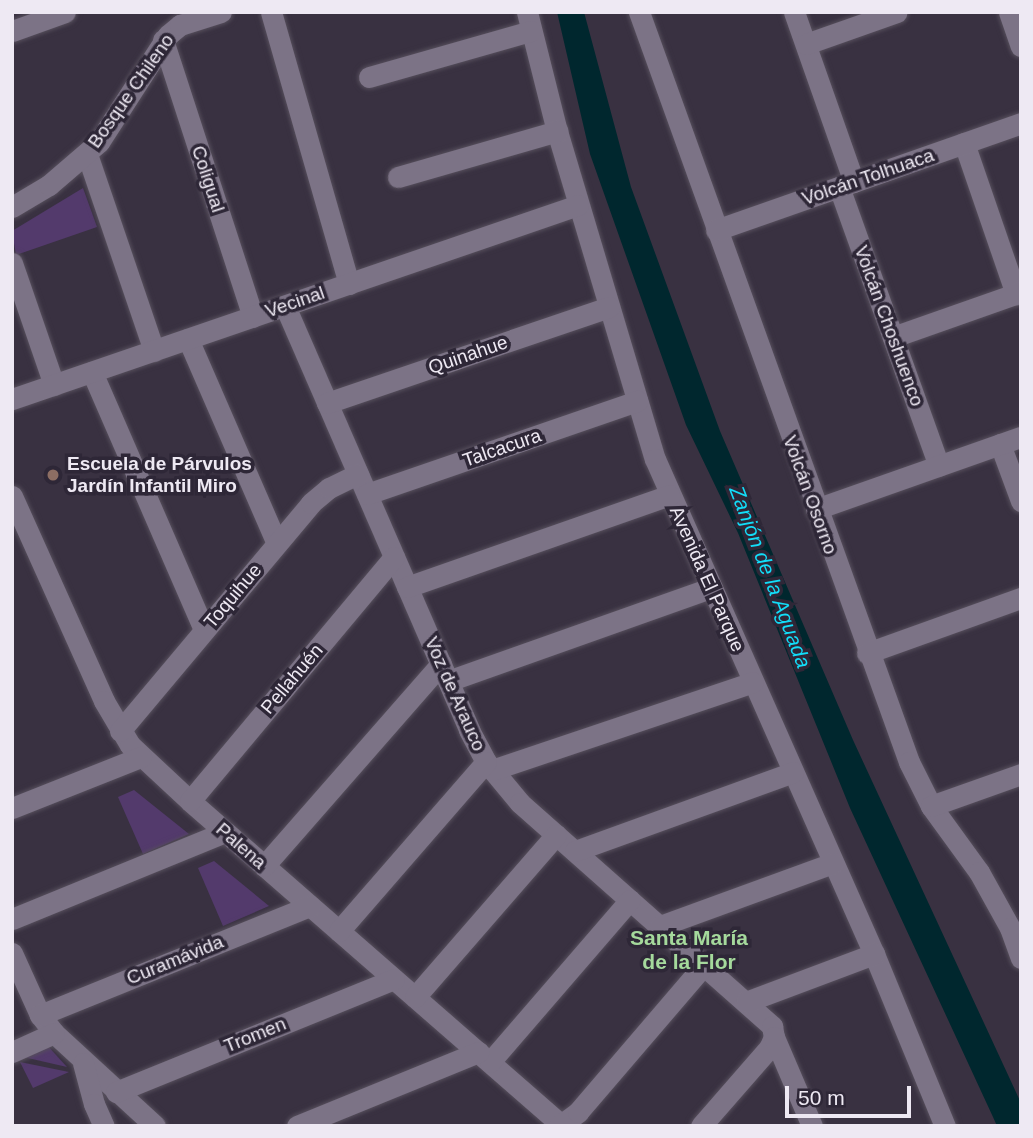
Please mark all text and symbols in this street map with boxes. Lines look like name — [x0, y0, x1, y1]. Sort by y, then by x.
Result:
street label: Bosque Chileno — [83, 30, 179, 152]
street label: Coligual — [187, 143, 229, 215]
street label: Volcán Tolhuaca — [799, 144, 937, 210]
street label: Volcán Choshuenco — [849, 243, 929, 409]
street label: Vecinal — [262, 281, 328, 323]
street label: Quinahue — [425, 331, 511, 379]
street label: Talcacura — [460, 424, 544, 472]
street label: Volcán Osorno — [778, 433, 842, 557]
place label: Escuela de Párvulos Jardín Infantil Miro — [67, 453, 252, 497]
marker: Escuela de Párvulos Jardín Infantil Miro — [45, 467, 61, 483]
water label: Zanjón de la Aguada — [724, 482, 816, 672]
street label: Avenida El Parque — [665, 503, 749, 655]
street label: Toquihue — [199, 559, 267, 633]
street label: Voz de Arauco — [419, 633, 491, 755]
street label: Pellahuén — [256, 639, 328, 719]
street label: Palena — [211, 818, 271, 874]
district label: Santa María de la Flor — [630, 925, 748, 975]
street label: Curamávida — [123, 930, 227, 990]
street label: Tromen — [221, 1012, 289, 1058]
scale bar — [788, 1072, 914, 1116]
text: 50 m — [798, 1086, 845, 1109]

